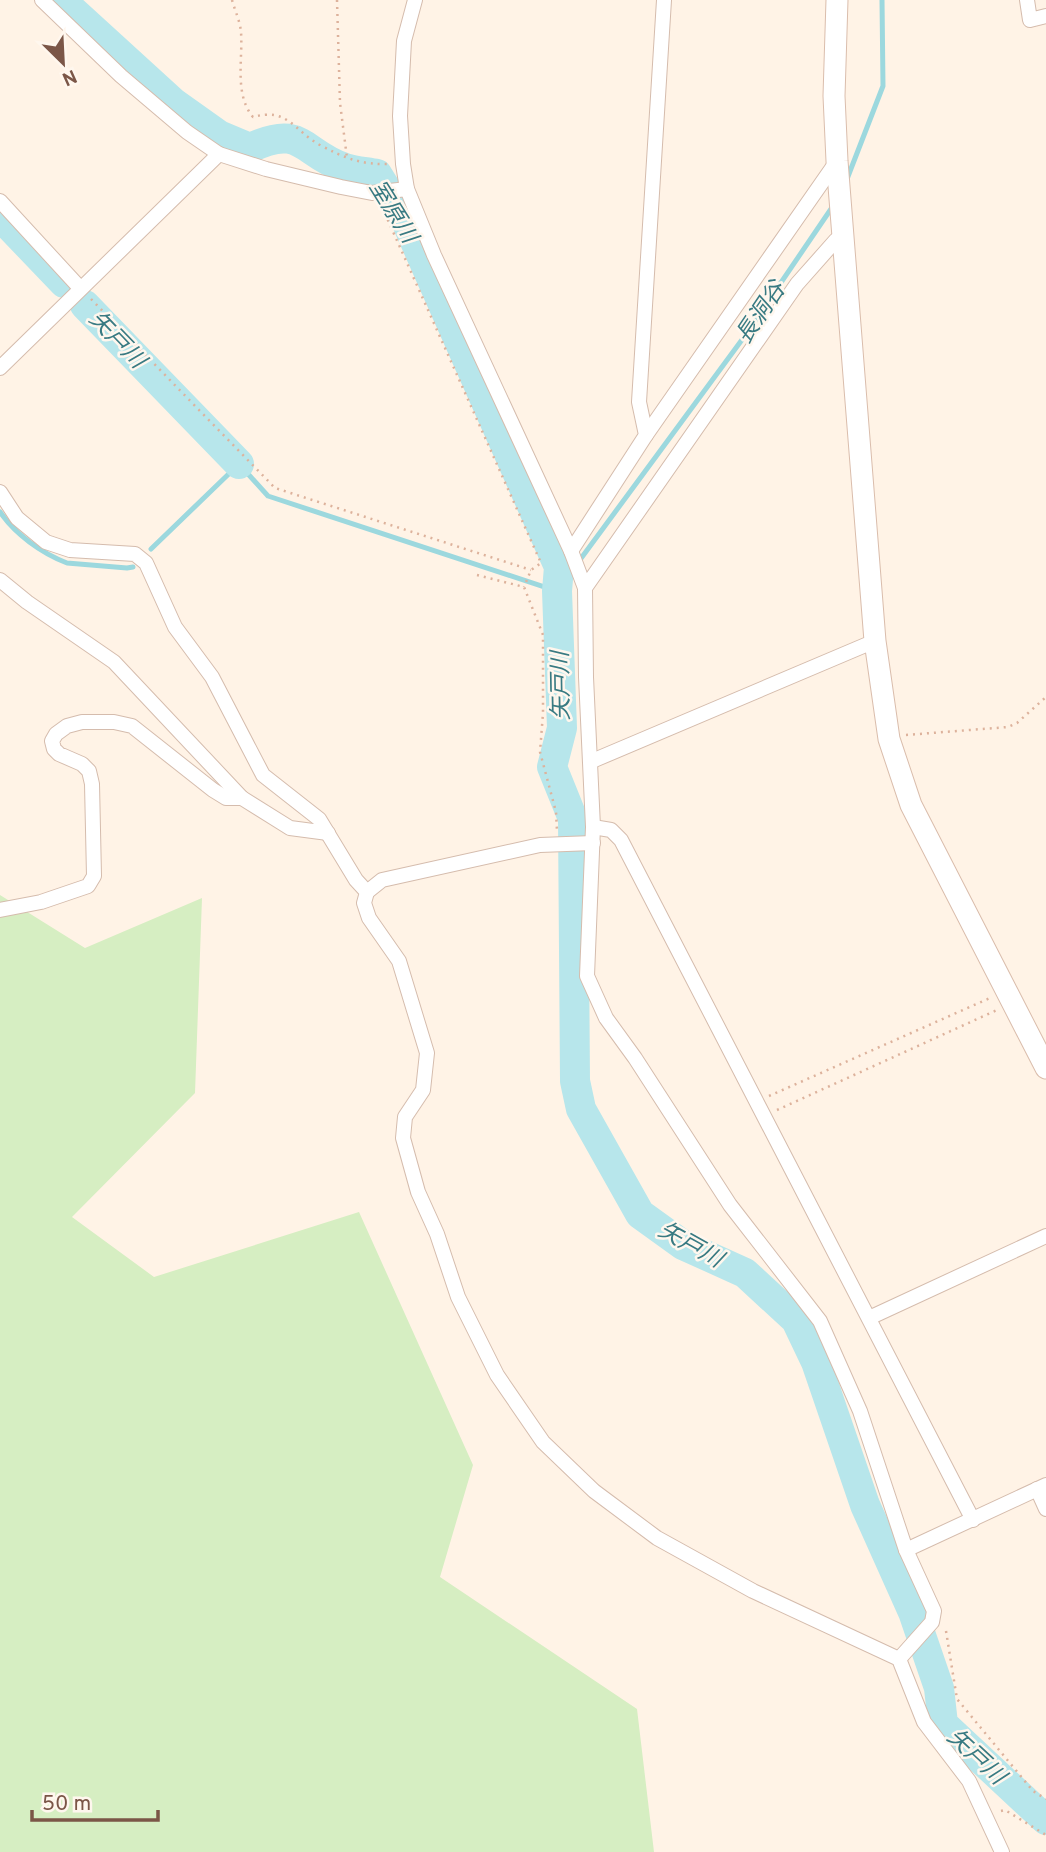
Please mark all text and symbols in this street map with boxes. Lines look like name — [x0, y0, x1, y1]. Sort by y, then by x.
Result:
north arrow — [28, 28, 98, 98]
text: N — [58, 63, 80, 90]
water label: 室原川 — [361, 175, 424, 252]
water label: 長洞谷 — [731, 275, 795, 350]
water label: 矢戸川 — [82, 306, 153, 378]
water label: 矢戸川 — [547, 648, 578, 721]
water label: 矢戸川 — [653, 1217, 730, 1277]
water label: 矢戸川 — [940, 1724, 1013, 1794]
scale bar — [32, 1778, 158, 1822]
text: 50 m — [42, 1791, 91, 1818]

